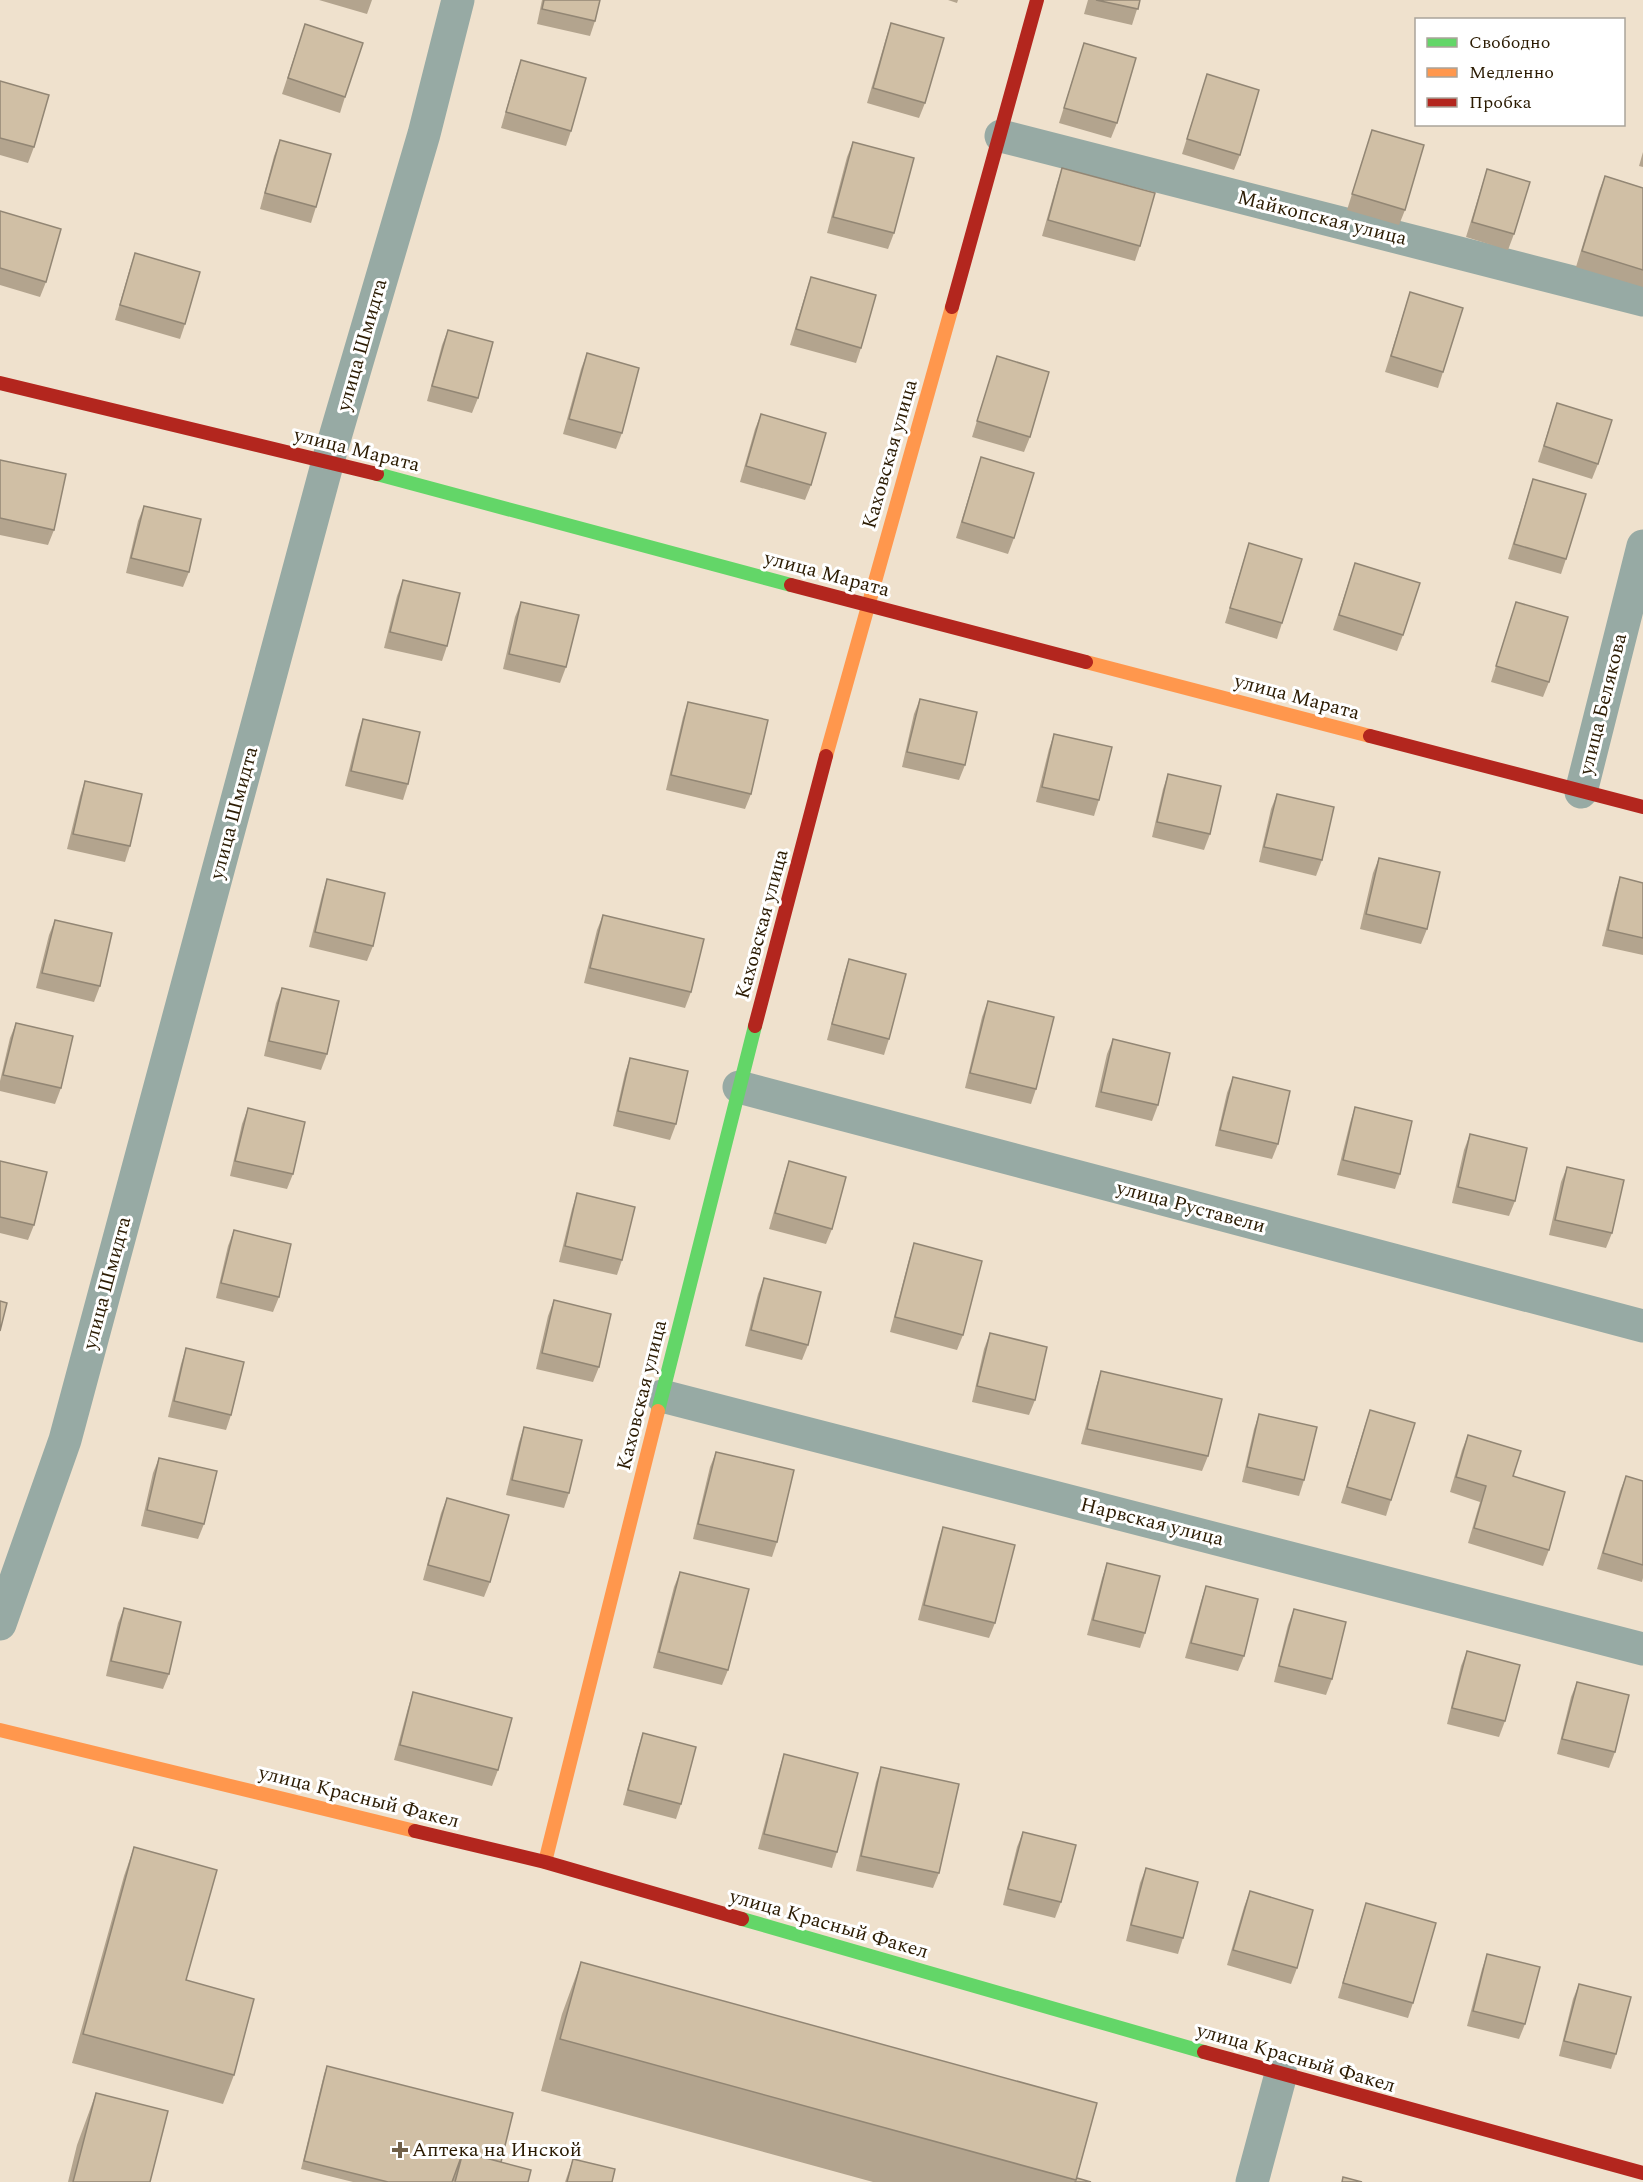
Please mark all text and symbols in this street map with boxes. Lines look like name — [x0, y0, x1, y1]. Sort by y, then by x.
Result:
legend — [1415, 18, 1625, 126]
text: Свободно — [1469, 29, 1550, 56]
text: Медленно — [1469, 59, 1554, 86]
text: Пробка — [1469, 89, 1532, 116]
street label: Майкопская улица — [1234, 182, 1410, 254]
street label: улица Шмидта — [328, 275, 395, 416]
street label: Каховская улица — [854, 376, 926, 532]
street label: улица Марата — [290, 420, 423, 480]
street label: улица Марата — [760, 543, 893, 605]
street label: улица Белякова — [1571, 630, 1635, 779]
street label: улица Марата — [1230, 666, 1363, 728]
street label: улица Шмидта — [202, 743, 266, 884]
street label: Каховская улица — [728, 846, 796, 1002]
street label: улица Руставели — [1112, 1172, 1269, 1241]
street label: улица Шмидта — [75, 1213, 139, 1354]
street label: Каховская улица — [609, 1316, 675, 1473]
street label: Нарвская улица — [1077, 1490, 1227, 1554]
street label: улица Красный Факел — [255, 1757, 462, 1836]
street label: улица Красный Факел — [725, 1881, 932, 1967]
street label: улица Красный Факел — [1192, 2015, 1399, 2101]
place label: Аптека на Инской — [412, 2135, 582, 2165]
marker: Аптека на Инской — [393, 2143, 407, 2157]

